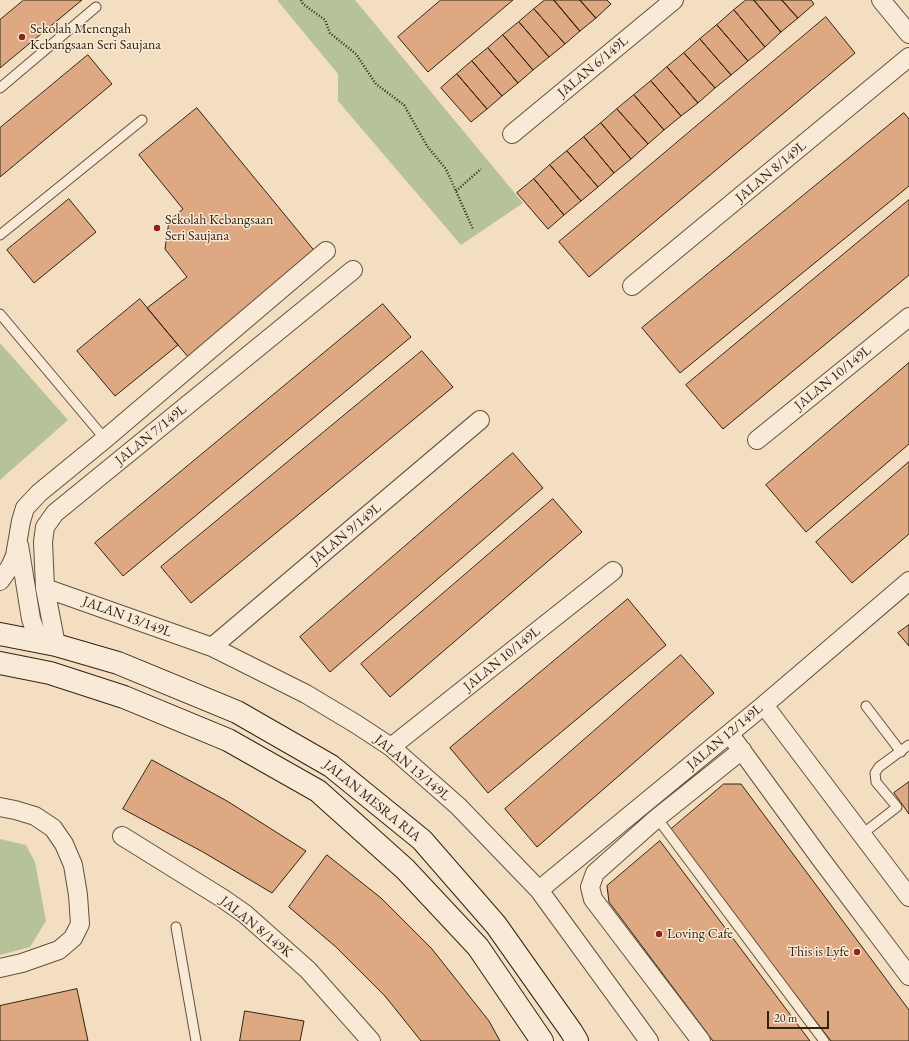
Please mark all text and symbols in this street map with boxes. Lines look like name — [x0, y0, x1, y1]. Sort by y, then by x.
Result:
place label: Sekolah Menengah Kebangsaan Seri Saujana — [30, 21, 161, 54]
marker: Sekolah Menengah Kebangsaan Seri Saujana — [17, 32, 27, 42]
street label: JALAN 6/149L — [554, 33, 632, 101]
street label: JALAN 8/149L — [732, 138, 810, 206]
place label: Sekolah Kebangsaan Seri Saujana — [165, 212, 273, 244]
marker: Sekolah Kebangsaan Seri Saujana — [152, 223, 162, 233]
street label: JALAN 10/149L — [791, 342, 875, 414]
street label: JALAN 7/149L — [112, 401, 190, 469]
street label: JALAN 9/149L — [307, 500, 385, 568]
street label: JALAN 13/149L — [80, 593, 174, 641]
street label: JALAN 10/149L — [460, 623, 544, 695]
street label: JALAN 12/149L — [684, 700, 766, 774]
street label: JALAN 13/149L — [371, 731, 453, 805]
street label: JALAN MESRA RIA — [320, 756, 424, 846]
street label: JALAN 8/149K — [216, 893, 296, 961]
place label: Loving Cafe — [667, 926, 733, 942]
marker: Loving Cafe — [654, 929, 664, 939]
place label: This is Lyfe — [788, 944, 849, 960]
marker: This is Lyfe — [852, 947, 862, 957]
scale bar — [769, 1003, 831, 1029]
text: 20 m — [774, 1010, 797, 1026]

